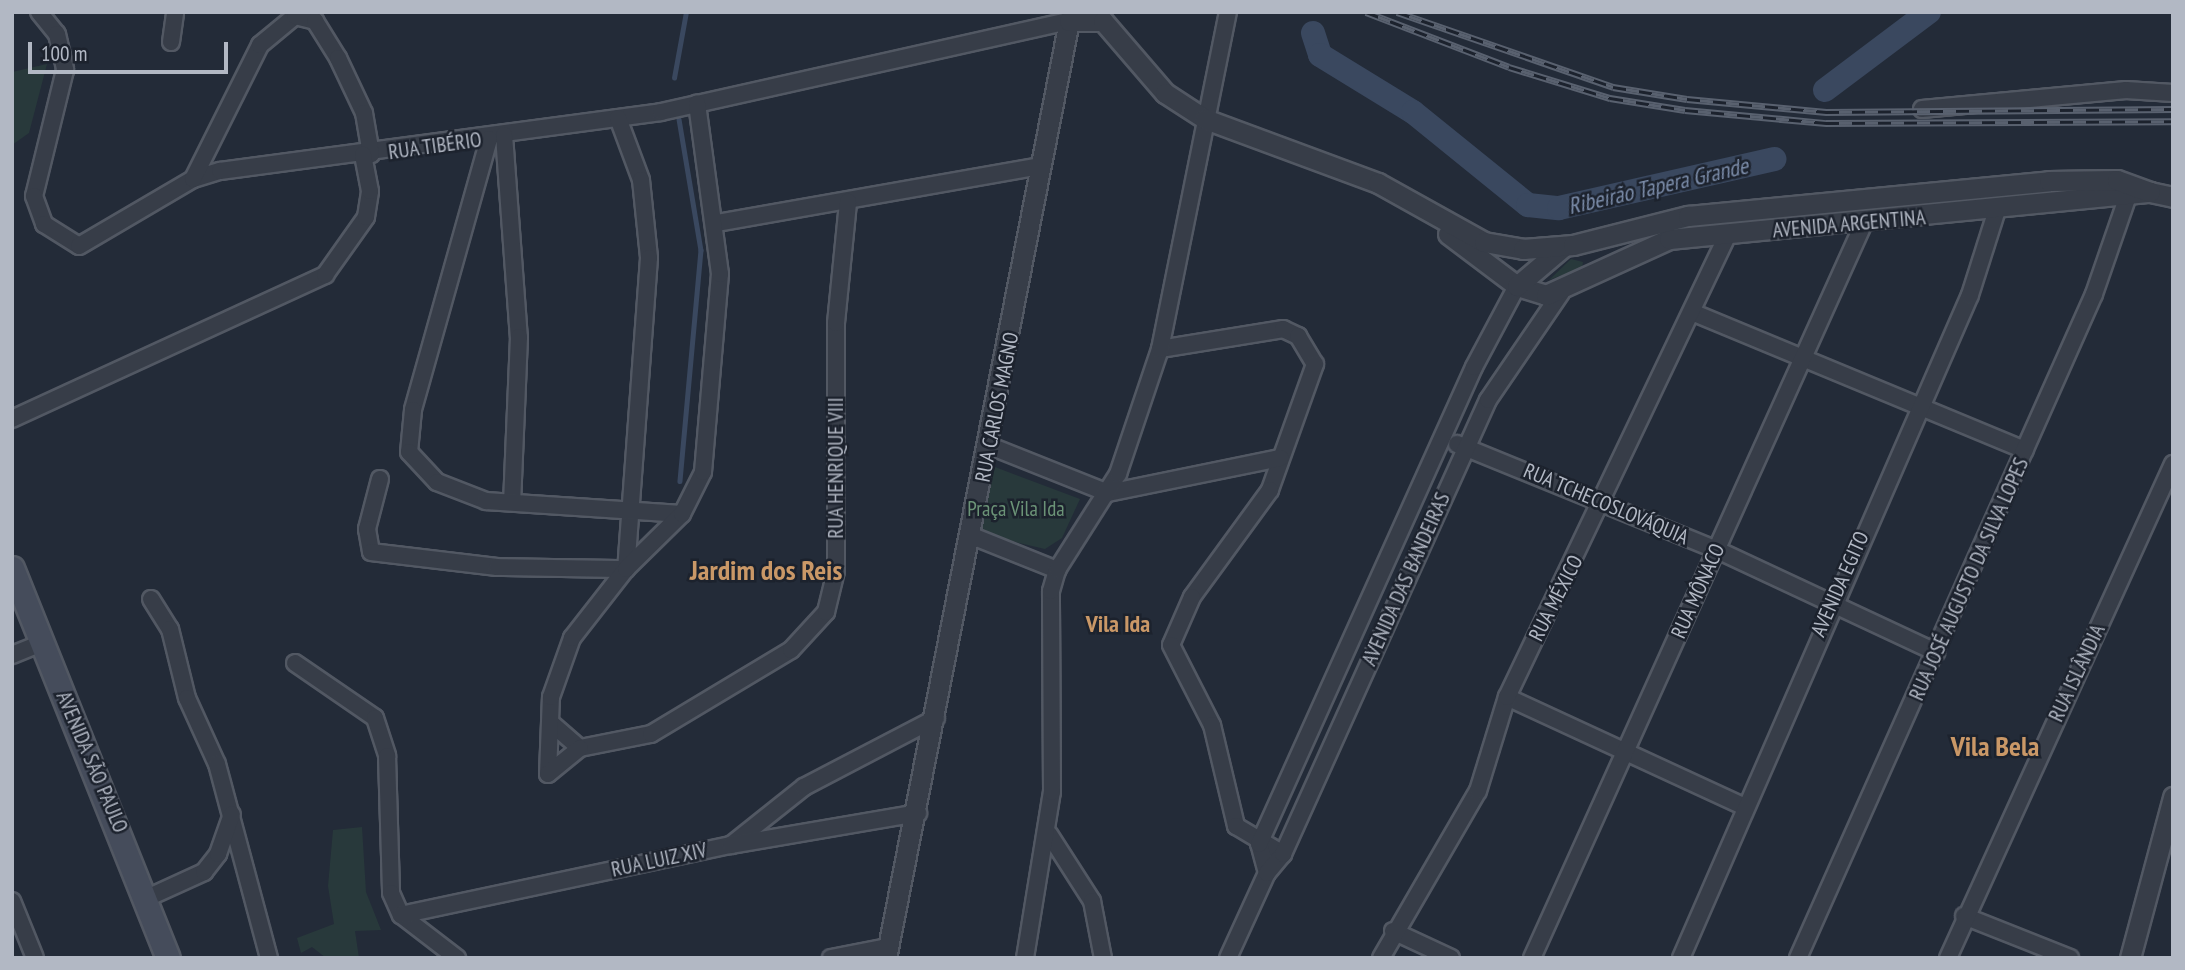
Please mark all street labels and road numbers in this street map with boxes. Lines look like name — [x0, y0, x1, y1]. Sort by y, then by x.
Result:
street label: RUA TIBÉRIO — [386, 127, 484, 165]
street label: AVENIDA ARGENTINA — [1771, 205, 1927, 243]
street label: RUA CARLOS MAGNO — [970, 329, 1024, 485]
street label: RUA HENRIQUE VIII — [823, 397, 849, 539]
street label: RUA JOSÉ AUGUSTO DA SILVA LOPES — [1903, 452, 2035, 706]
street label: RUA TCHECOSLOVÁQUIA — [1519, 458, 1693, 550]
street label: AVENIDA DAS BANDEIRAS — [1356, 488, 1456, 670]
street label: AVENIDA EGITO — [1805, 527, 1875, 641]
street label: RUA MÔNACO — [1666, 539, 1730, 643]
street label: RUA MÉXICO — [1523, 550, 1589, 646]
street label: RUA ISLÂNDIA — [2043, 620, 2111, 726]
street label: AVENIDA SÃO PAULO — [51, 687, 133, 837]
street label: RUA LUIZ XIV — [608, 837, 710, 883]

